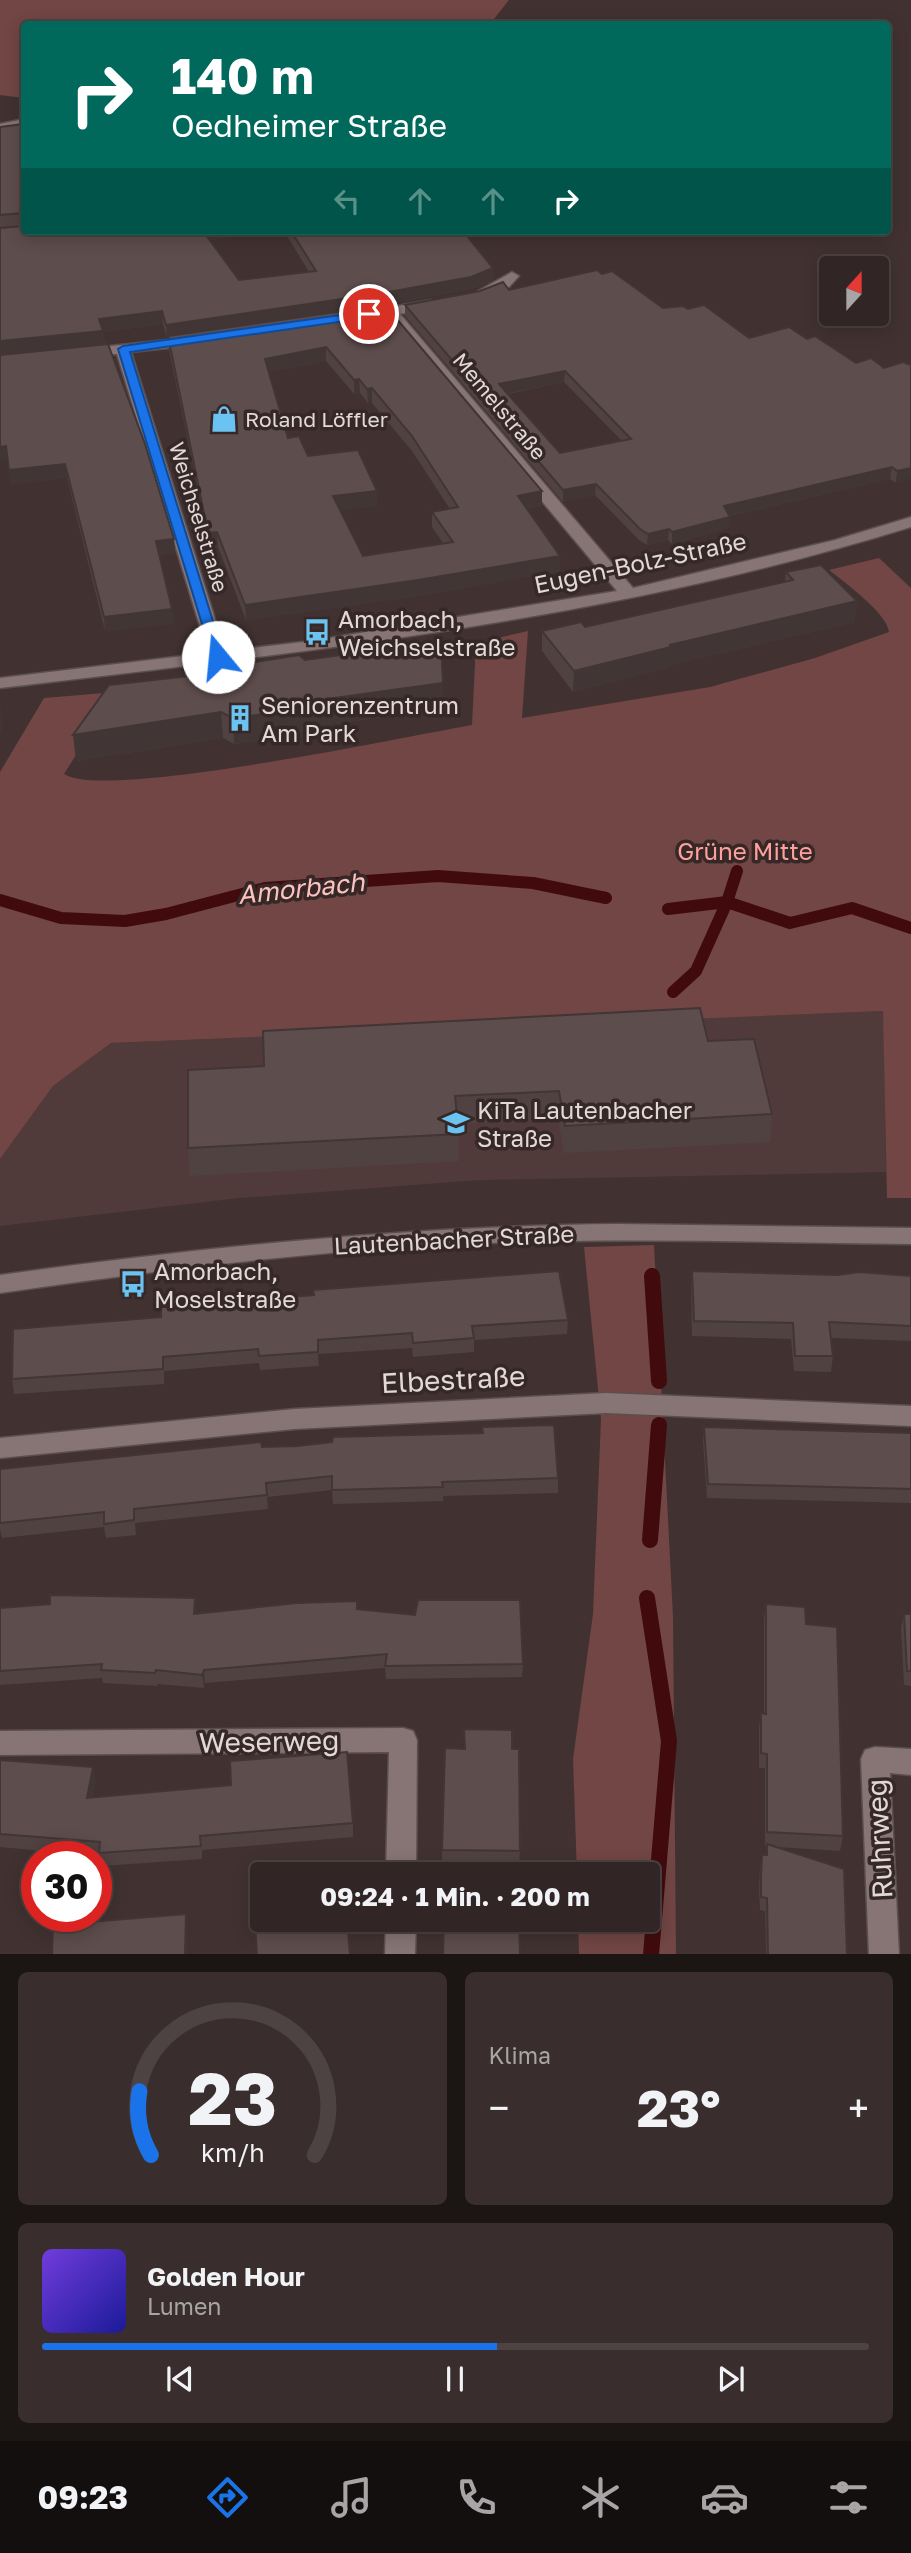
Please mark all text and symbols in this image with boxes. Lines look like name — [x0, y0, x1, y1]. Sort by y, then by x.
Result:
text: 140 m — [171, 46, 314, 105]
icon: right — [56, 49, 147, 140]
text: Oedheimer Straße — [171, 106, 447, 144]
icon: left — [328, 182, 366, 220]
icon: ahead — [401, 182, 439, 220]
icon: ahead — [474, 182, 512, 220]
icon: right — [547, 182, 585, 220]
north arrow — [819, 256, 889, 326]
map controls — [819, 256, 889, 326]
pin — [339, 284, 399, 344]
icon: arrive — [350, 295, 388, 333]
street label: Memelstraße — [448, 347, 552, 465]
shop icon: Roland Löffler — [209, 404, 239, 434]
place label: Roland Löffler — [245, 406, 388, 432]
street label: Weichselstraße — [164, 439, 234, 595]
street label: Eugen-Bolz-Straße — [531, 525, 749, 599]
place label: Amorbach, Weichselstraße — [338, 604, 515, 661]
bus stop icon: Amorbach, Weichselstraße — [302, 617, 332, 647]
position arrow — [181, 620, 255, 694]
place label: Seniorenzentrum Am Park — [261, 690, 459, 747]
building icon: Seniorenzentrum Am Park — [225, 703, 255, 733]
park label: Grüne Mitte — [677, 836, 813, 865]
water label: Amorbach — [236, 866, 367, 910]
place label: KiTa Lautenbacher Straße — [477, 1095, 692, 1152]
school or university icon: KiTa Lautenbacher Straße — [441, 1108, 471, 1138]
street label: Lautenbacher Straße — [333, 1218, 575, 1260]
place label: Amorbach, Moselstraße — [154, 1256, 296, 1313]
bus stop icon: Amorbach, Moselstraße — [118, 1269, 148, 1299]
street label: Elbestraße — [380, 1359, 526, 1399]
street label: Weserweg — [199, 1723, 339, 1759]
street label: Ruhrweg — [859, 1778, 899, 1900]
speed limit sign: 30 — [21, 1841, 112, 1932]
text: 09:24 · 1 Min. · 200 m — [320, 1881, 590, 1912]
text: Klima — [489, 2041, 551, 2069]
text: 23 — [188, 2054, 277, 2141]
text: 23° — [637, 2076, 721, 2138]
text: − — [489, 2085, 509, 2130]
text: + — [848, 2085, 869, 2130]
text: km/h — [200, 2136, 264, 2167]
text: Golden Hour — [147, 2261, 305, 2292]
text: Lumen — [147, 2292, 221, 2320]
icon: previous — [161, 2360, 199, 2398]
icon: pause — [436, 2360, 474, 2398]
icon: next — [712, 2360, 750, 2398]
icon: directions — [203, 2473, 252, 2522]
icon: music — [327, 2473, 376, 2522]
icon: phone — [452, 2473, 501, 2522]
icon: climate — [576, 2473, 625, 2522]
icon: car — [700, 2473, 749, 2522]
icon: filters — [824, 2473, 873, 2522]
text: 09:23 — [38, 2478, 128, 2516]

